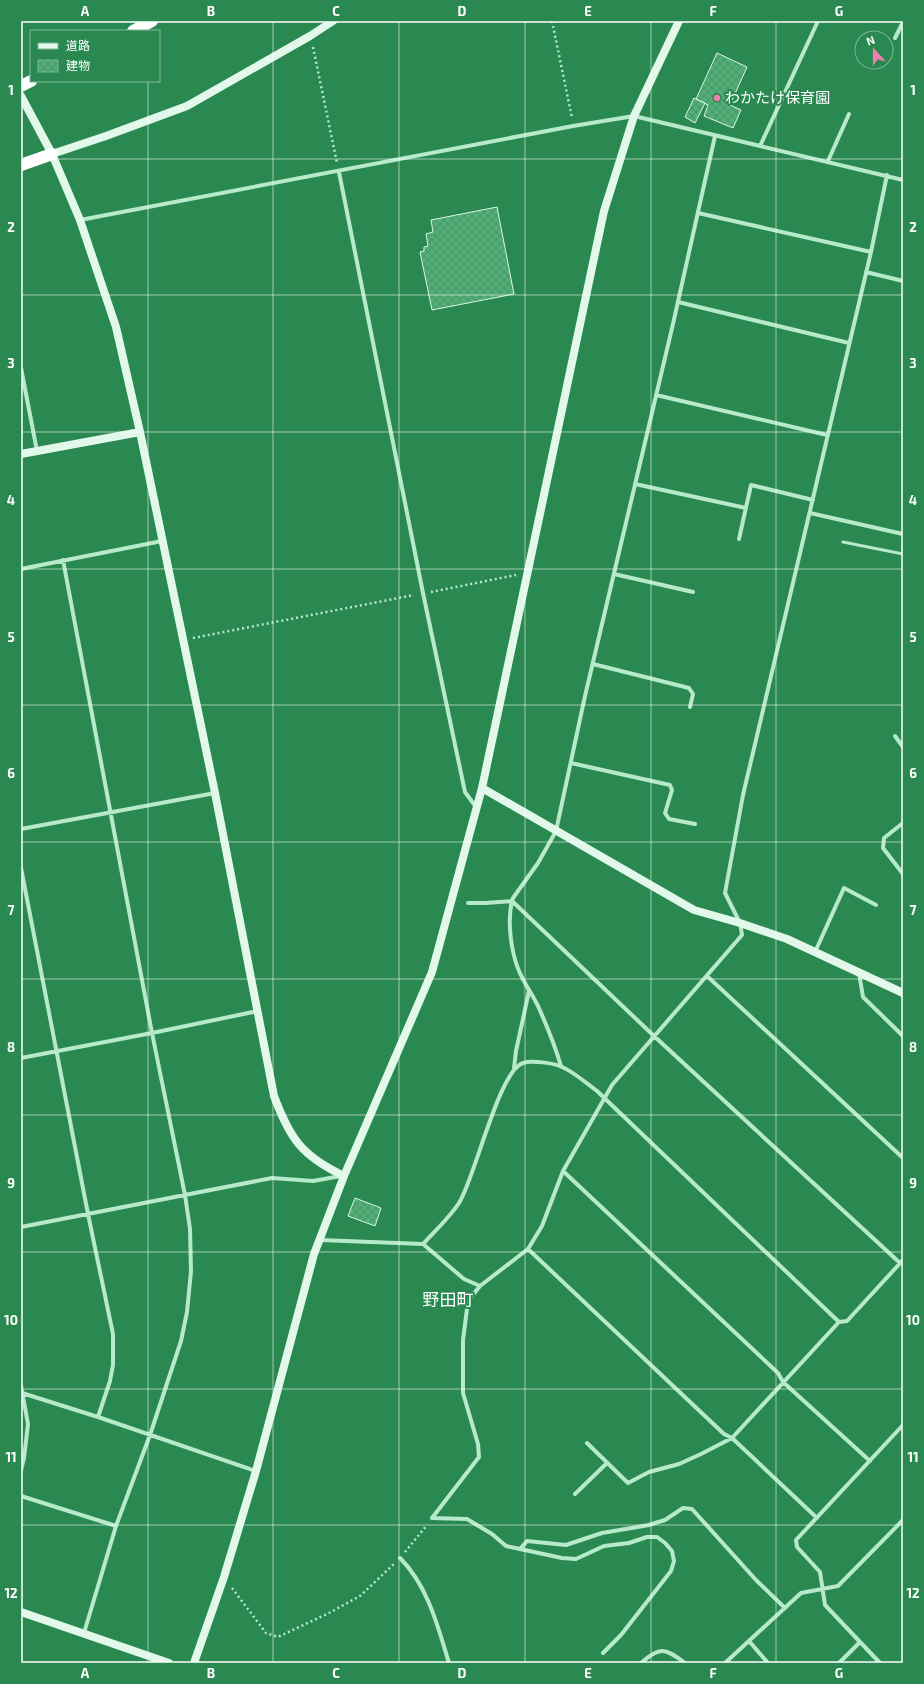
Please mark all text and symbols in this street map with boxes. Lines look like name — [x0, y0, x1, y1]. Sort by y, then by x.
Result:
text: A — [81, 3, 90, 19]
text: B — [207, 3, 215, 19]
text: C — [332, 3, 340, 19]
text: D — [458, 3, 467, 19]
text: E — [584, 3, 592, 19]
text: F — [709, 3, 717, 19]
text: G — [835, 3, 843, 19]
legend — [30, 30, 160, 82]
north arrow — [854, 30, 894, 70]
text: N — [864, 33, 876, 48]
text: 道路 — [66, 38, 90, 52]
text: 建物 — [66, 58, 90, 72]
text: 1 — [8, 82, 14, 98]
text: 1 — [910, 82, 916, 98]
place label: わかたけ保育園 — [725, 88, 830, 106]
marker: わかたけ保育園 — [712, 93, 722, 103]
text: 2 — [7, 219, 15, 235]
text: 2 — [909, 219, 917, 235]
text: 3 — [7, 355, 15, 371]
text: 3 — [909, 355, 917, 371]
text: 4 — [7, 492, 15, 508]
text: 4 — [909, 492, 917, 508]
text: 5 — [7, 629, 15, 645]
text: 5 — [909, 629, 917, 645]
text: 6 — [7, 765, 15, 781]
text: 6 — [909, 765, 917, 781]
text: 7 — [8, 902, 15, 918]
text: 7 — [910, 902, 917, 918]
text: 8 — [7, 1039, 15, 1055]
text: 8 — [909, 1039, 917, 1055]
text: 9 — [7, 1175, 15, 1191]
text: 9 — [909, 1175, 917, 1191]
district label: 野田町 — [423, 1289, 474, 1309]
text: 10 — [4, 1312, 18, 1328]
text: 10 — [906, 1312, 920, 1328]
text: 11 — [5, 1449, 17, 1465]
text: 11 — [907, 1449, 919, 1465]
text: 12 — [4, 1585, 18, 1601]
text: 12 — [906, 1585, 920, 1601]
text: A — [81, 1665, 90, 1681]
text: B — [207, 1665, 215, 1681]
text: C — [332, 1665, 340, 1681]
text: D — [458, 1665, 467, 1681]
text: E — [584, 1665, 592, 1681]
text: F — [709, 1665, 717, 1681]
text: G — [835, 1665, 843, 1681]

